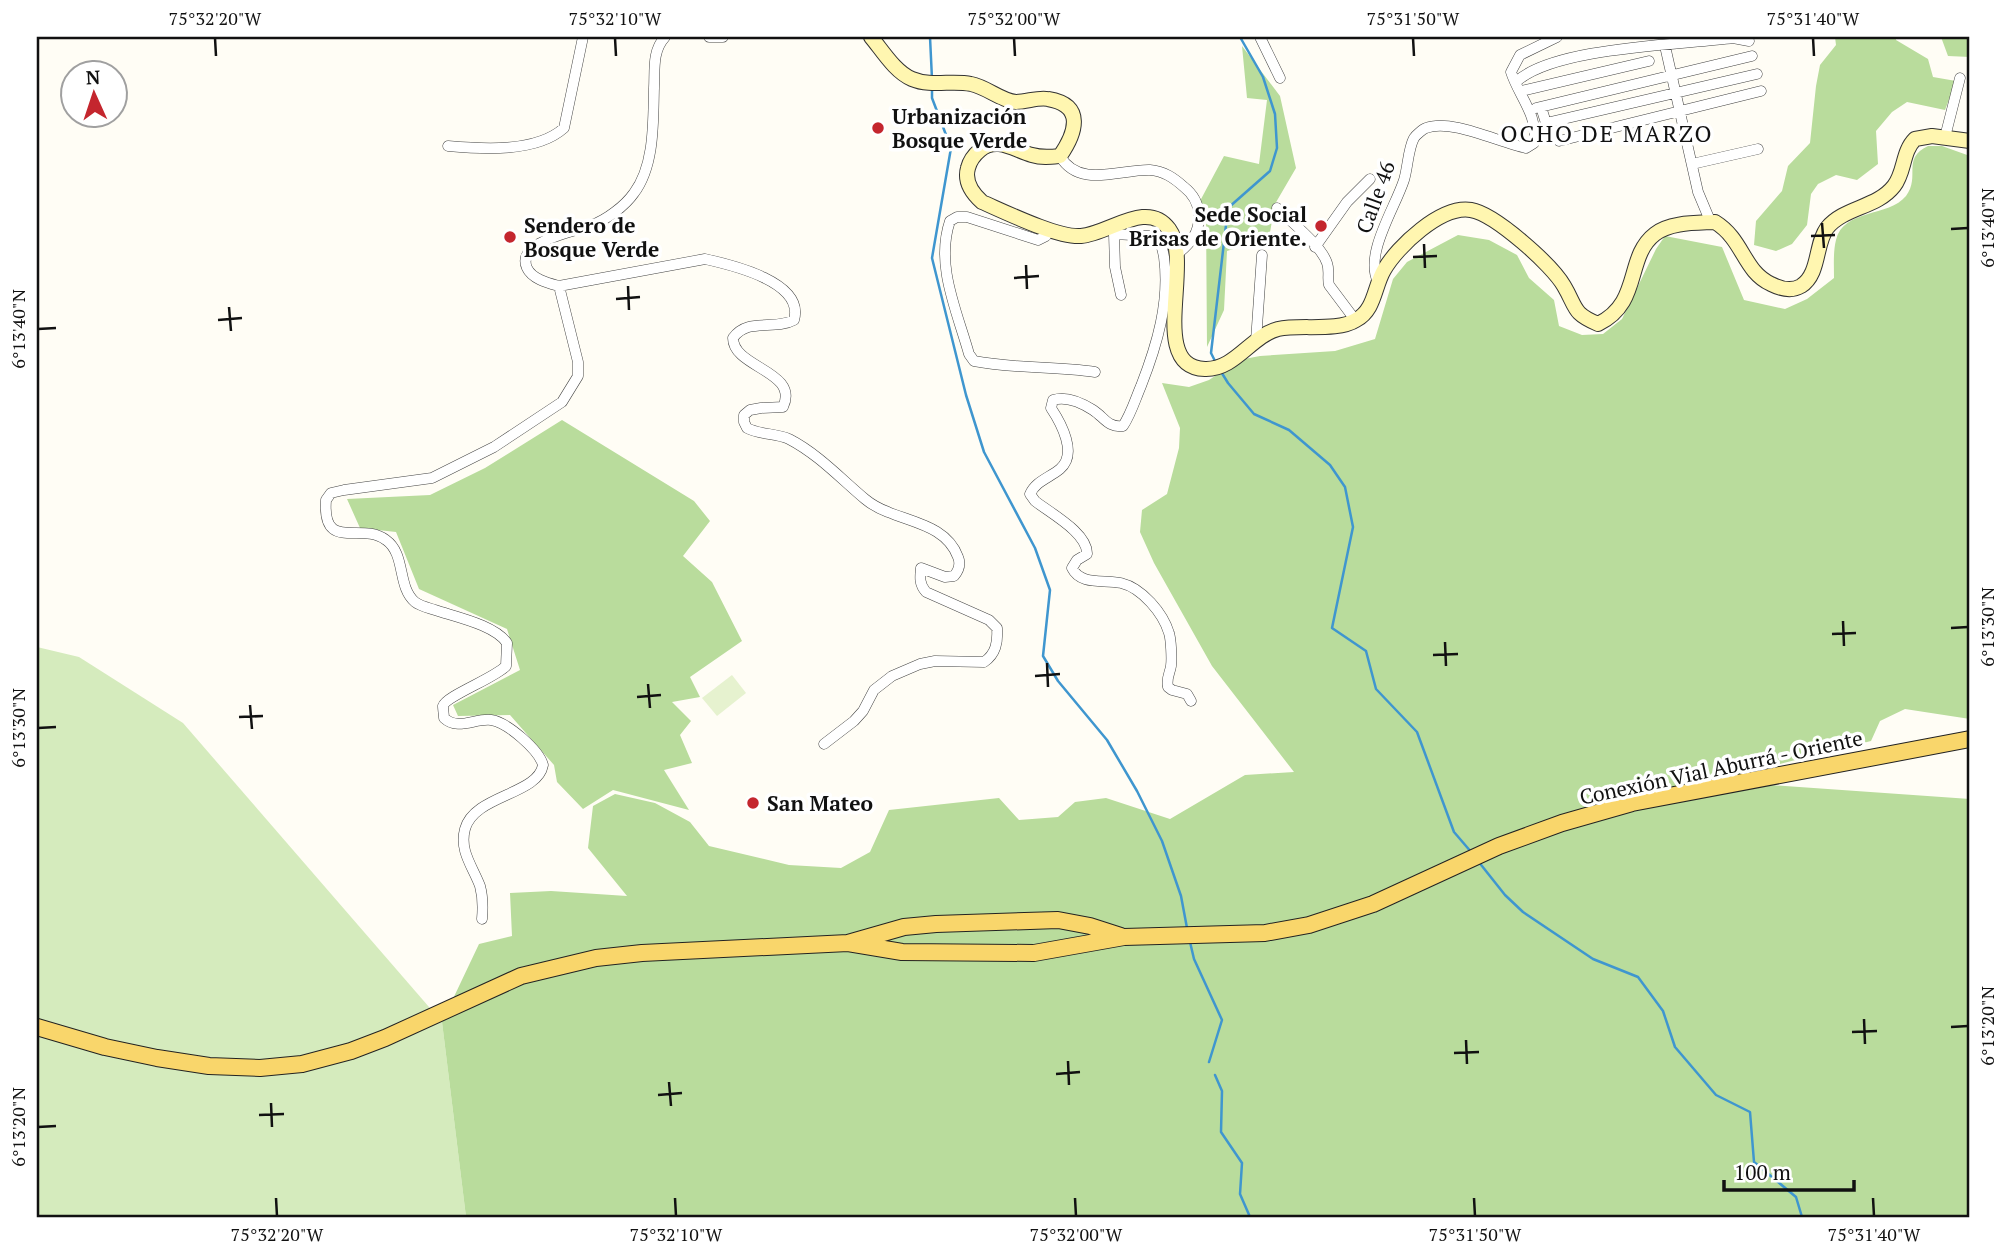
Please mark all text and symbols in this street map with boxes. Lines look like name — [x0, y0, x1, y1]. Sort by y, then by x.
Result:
text: 75°32'20"W — [169, 6, 262, 30]
text: 75°32'10"W — [569, 6, 662, 30]
text: 75°32'00"W — [968, 6, 1061, 30]
text: 75°31'50"W — [1367, 6, 1460, 30]
text: 75°31'40"W — [1767, 6, 1860, 30]
north arrow — [60, 60, 130, 130]
text: N — [85, 64, 102, 89]
place label: Urbanización Bosque Verde — [892, 102, 1027, 154]
district label: OCHO DE MARZO — [1500, 118, 1714, 149]
marker: Urbanización Bosque Verde — [870, 120, 886, 136]
street label: Calle 46 — [1349, 157, 1401, 237]
text: 6°13'40"N — [1975, 188, 1999, 268]
place label: Sede Social Brisas de Oriente. — [1129, 200, 1307, 252]
place label: Sendero de Bosque Verde — [524, 211, 659, 263]
marker: Sede Social Brisas de Oriente. — [1313, 218, 1329, 234]
marker: Sendero de Bosque Verde — [502, 229, 518, 245]
text: 6°13'40"N — [6, 289, 30, 369]
text: 6°13'30"N — [1975, 587, 1999, 667]
text: 6°13'30"N — [6, 688, 30, 768]
street label: Conexión Vial Aburrá - Oriente — [1577, 723, 1865, 811]
place label: San Mateo — [767, 789, 873, 817]
marker: San Mateo — [745, 795, 761, 811]
text: 6°13'20"N — [1975, 986, 1999, 1066]
text: 6°13'20"N — [6, 1087, 30, 1167]
scale bar — [1724, 1149, 1853, 1193]
text: 100 m — [1734, 1158, 1791, 1186]
text: 75°32'20"W — [231, 1222, 324, 1246]
text: 75°32'10"W — [630, 1222, 723, 1246]
text: 75°32'00"W — [1030, 1222, 1123, 1246]
text: 75°31'50"W — [1429, 1222, 1522, 1246]
text: 75°31'40"W — [1828, 1222, 1921, 1246]

